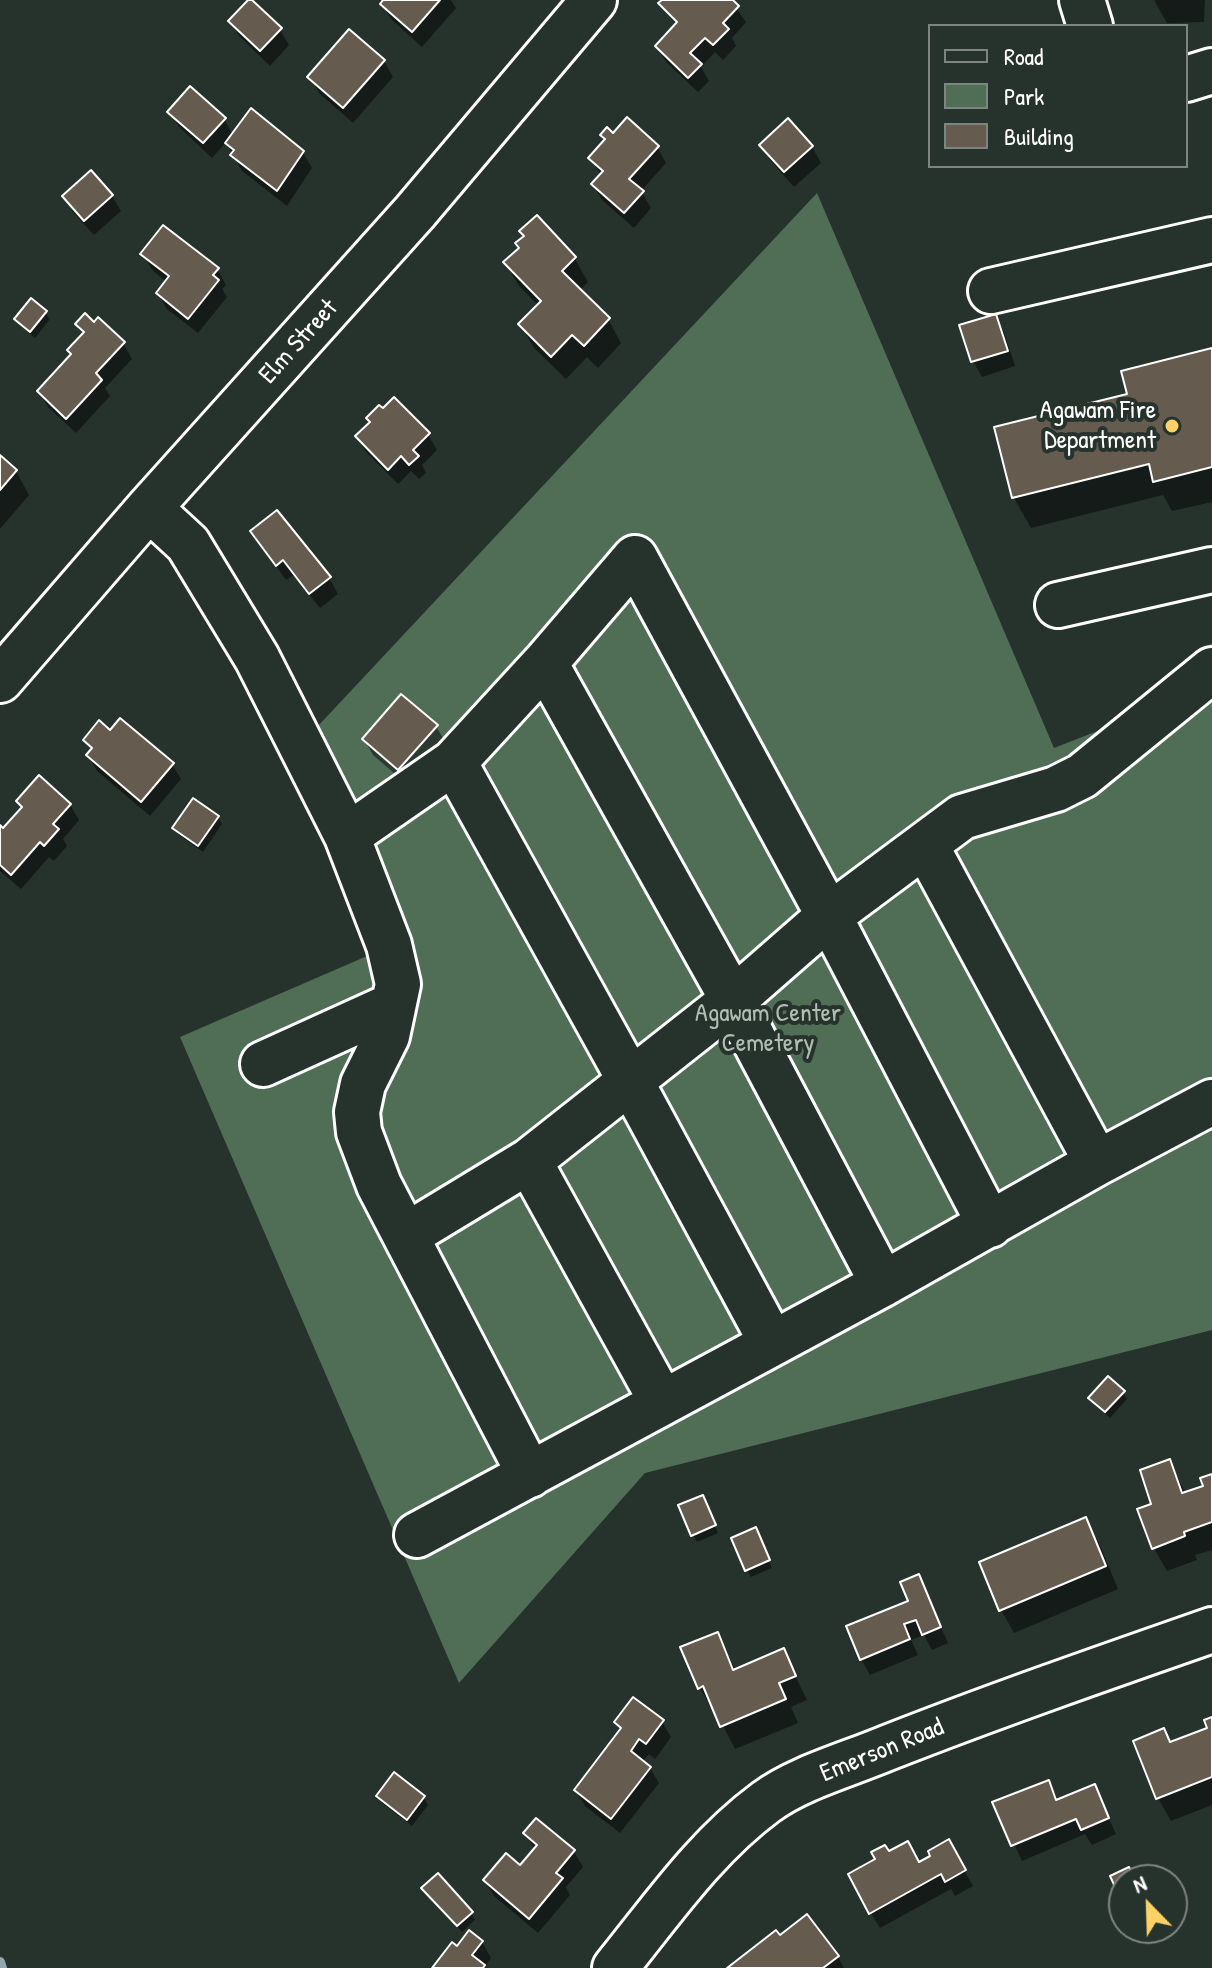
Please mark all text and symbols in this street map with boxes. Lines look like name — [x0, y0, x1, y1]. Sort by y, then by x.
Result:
legend — [928, 24, 1188, 168]
text: Road — [1004, 40, 1043, 72]
text: Park — [1004, 80, 1044, 112]
text: Building — [1004, 120, 1074, 152]
street label: Elm Street — [253, 293, 345, 391]
place label: Agawam Fire Department — [1040, 395, 1156, 456]
marker: Agawam Fire Department — [1163, 417, 1181, 435]
park label: Agawam Center Cemetery — [695, 998, 841, 1060]
street label: Emerson Road — [816, 1712, 948, 1790]
north arrow — [1108, 1864, 1188, 1944]
text: N — [1128, 1868, 1151, 1900]

